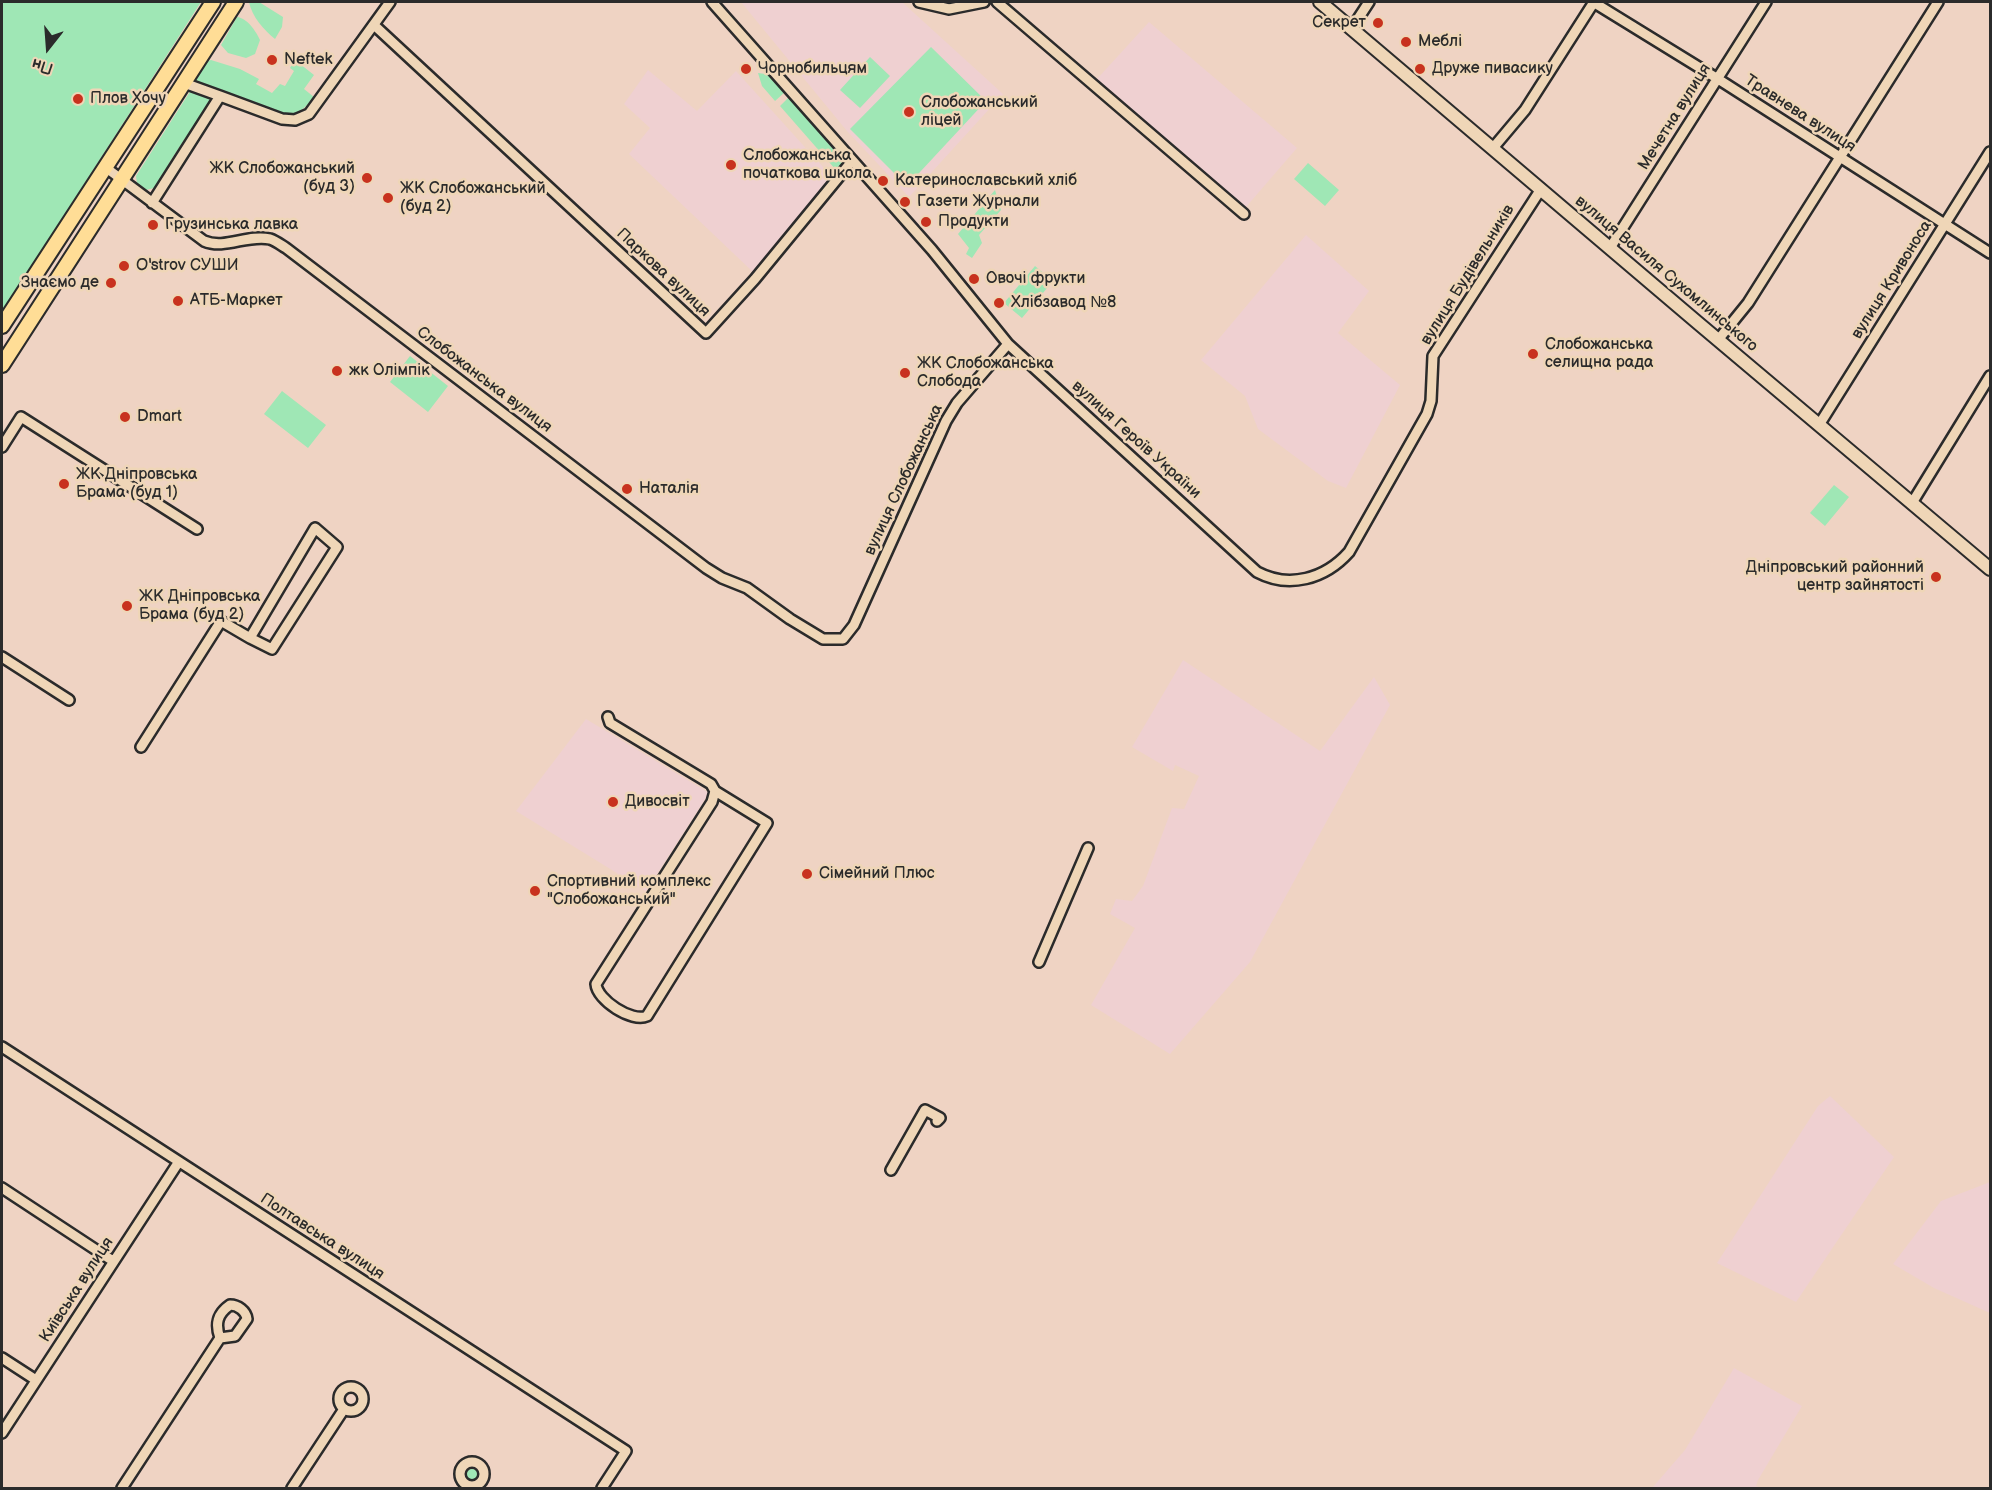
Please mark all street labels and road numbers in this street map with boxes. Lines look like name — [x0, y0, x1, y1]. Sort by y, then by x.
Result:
street label: Мечетна вулиця — [1635, 60, 1715, 174]
street label: Травнева вулиця — [1741, 71, 1859, 157]
street label: вулиця Василя Сухомлинського — [1571, 192, 1761, 356]
street label: вулиця Будівельників — [1417, 201, 1519, 349]
street label: вулиця Кривоноса — [1848, 217, 1936, 343]
street label: Паркова вулиця — [612, 225, 714, 321]
street label: Слобожанська вулиця — [413, 323, 555, 437]
street label: вулиця Героїв України — [1067, 377, 1205, 503]
street label: вулиця Слобожанська — [861, 401, 947, 559]
street label: Полтавська вулиця — [256, 1190, 388, 1284]
street label: Київська вулиця — [36, 1234, 118, 1346]

